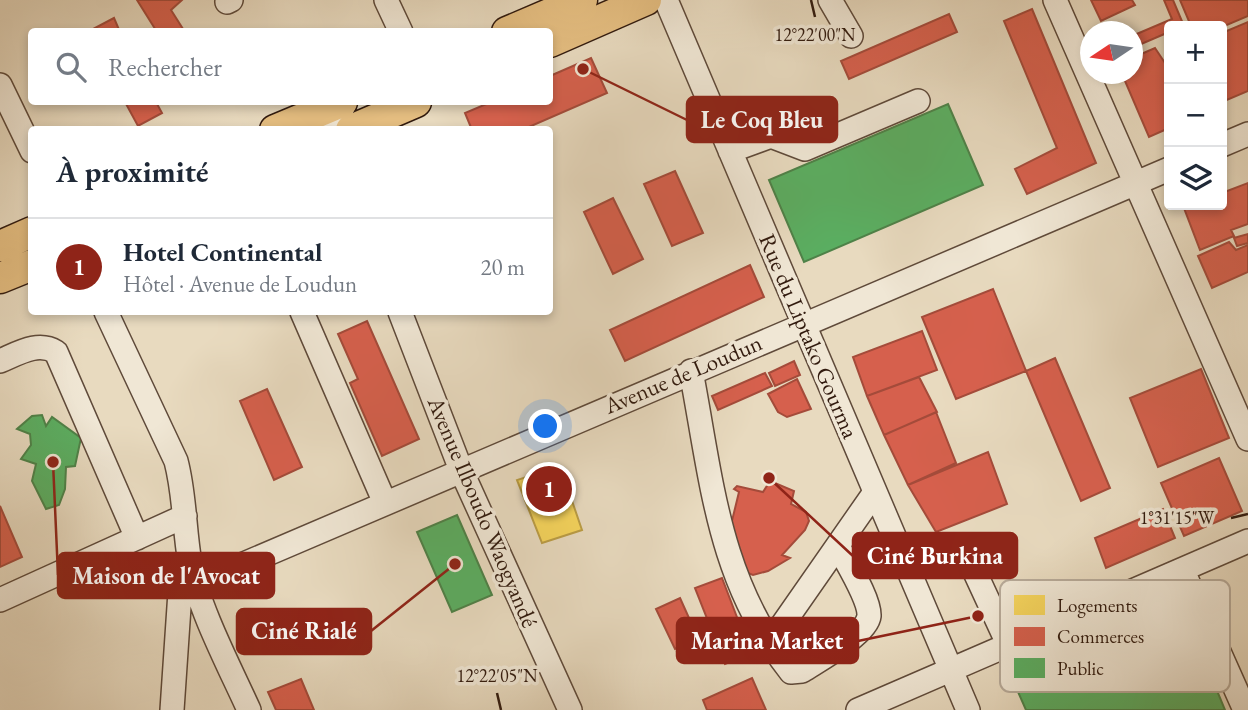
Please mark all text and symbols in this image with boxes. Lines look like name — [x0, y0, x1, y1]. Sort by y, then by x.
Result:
north arrow — [1080, 21, 1143, 84]
map controls — [1164, 21, 1227, 210]
button: + — [1164, 21, 1227, 84]
text: 12°22'00"N — [775, 23, 856, 46]
search box — [28, 28, 553, 105]
icon: search — [52, 48, 90, 86]
text: Rechercher — [108, 50, 222, 84]
button: − — [1164, 84, 1227, 147]
callout: Le Coq Bleu — [687, 97, 837, 142]
text: Le Coq Bleu — [701, 104, 824, 136]
button: layers — [1164, 147, 1227, 210]
text: À proximité — [56, 152, 208, 191]
street label: Rue du Liptako Gourma — [752, 229, 866, 444]
text: Hotel Continental — [123, 235, 322, 269]
text: 1 — [73, 252, 85, 282]
text: 20 m — [480, 252, 525, 282]
text: Hôtel · Avenue de Loudun — [123, 269, 357, 299]
street label: Avenue de Loudun — [599, 327, 766, 421]
street label: Avenue Ilboudo Waogyandé — [420, 391, 545, 632]
your location — [528, 409, 562, 443]
pin: 1 — [526, 463, 572, 515]
text: 1°31'15"W — [1140, 506, 1215, 529]
callout: Ciné Burkina — [853, 533, 1017, 578]
text: Ciné Burkina — [867, 540, 1003, 571]
callout: Maison de l'Avocat — [58, 553, 274, 598]
text: Maison de l'Avocat — [72, 560, 260, 591]
legend — [1000, 580, 1230, 692]
text: Logements — [1057, 593, 1138, 618]
callout: Ciné Rialé — [237, 609, 371, 654]
text: Ciné Rialé — [251, 615, 357, 646]
callout: Marina Market — [677, 618, 858, 663]
text: Commerces — [1057, 624, 1144, 649]
text: Marina Market — [691, 625, 843, 656]
text: Public — [1057, 656, 1104, 681]
text: 12°22'05"N — [457, 664, 538, 687]

